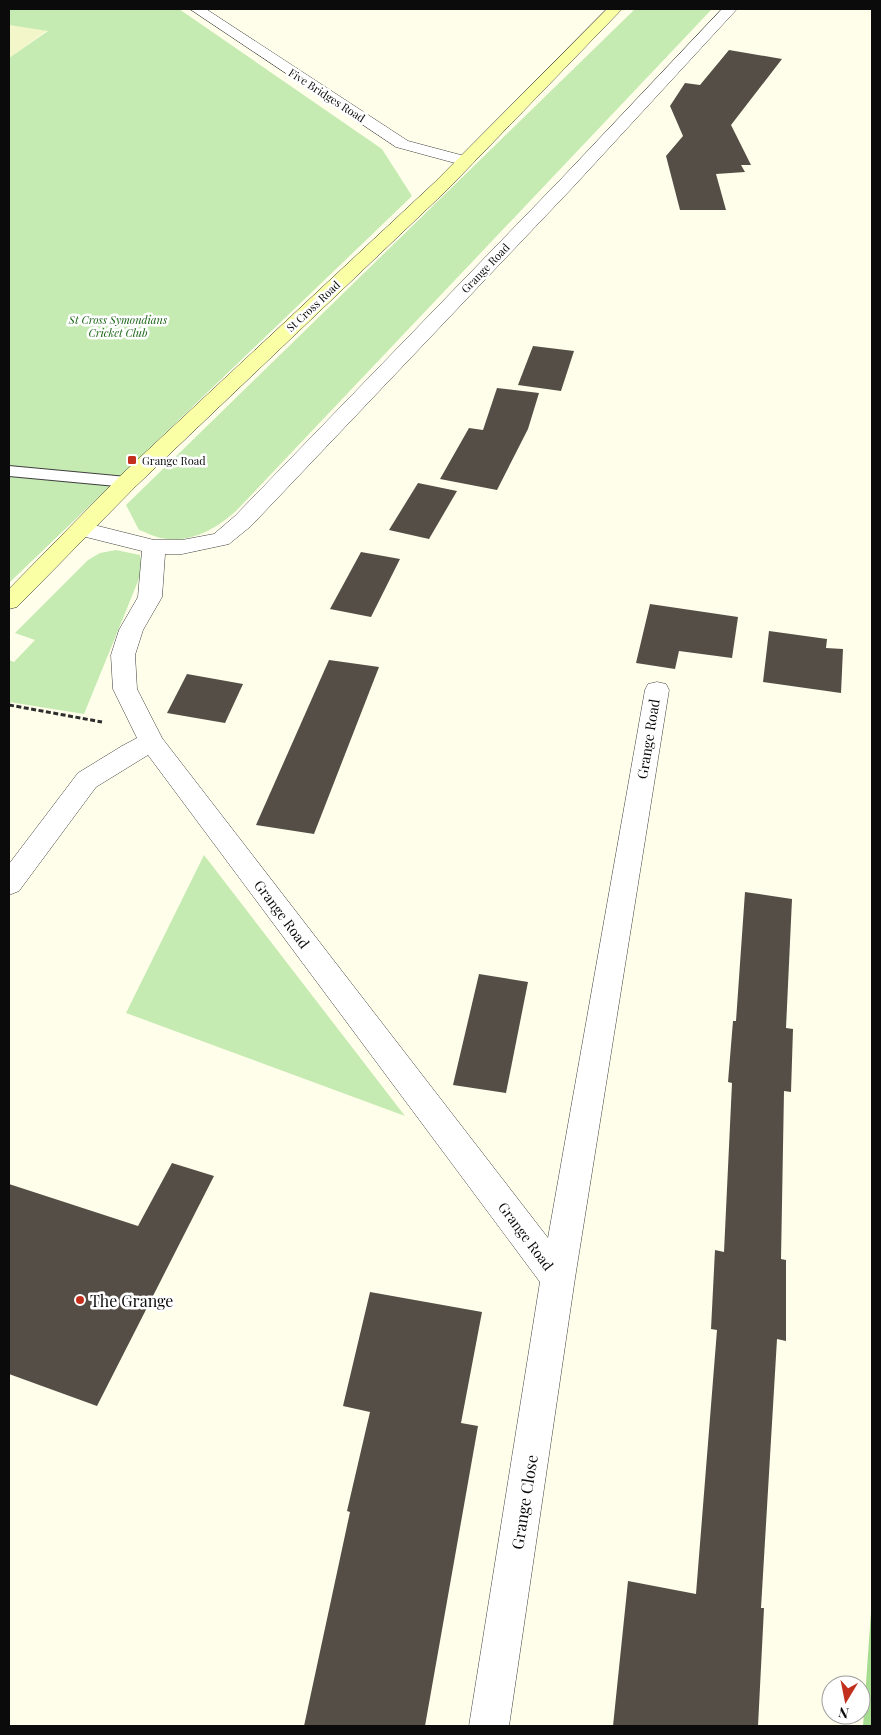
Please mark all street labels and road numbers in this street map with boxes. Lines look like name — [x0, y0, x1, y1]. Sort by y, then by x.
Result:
street label: Five Bridges Road — [286, 65, 369, 126]
street label: Grange Road — [458, 239, 513, 296]
street label: St Cross Road — [283, 277, 344, 335]
street label: Grange Road — [632, 698, 664, 780]
street label: Grange Road — [250, 876, 314, 952]
street label: Grange Road — [494, 1198, 558, 1274]
street label: Grange Close — [506, 1453, 542, 1551]

